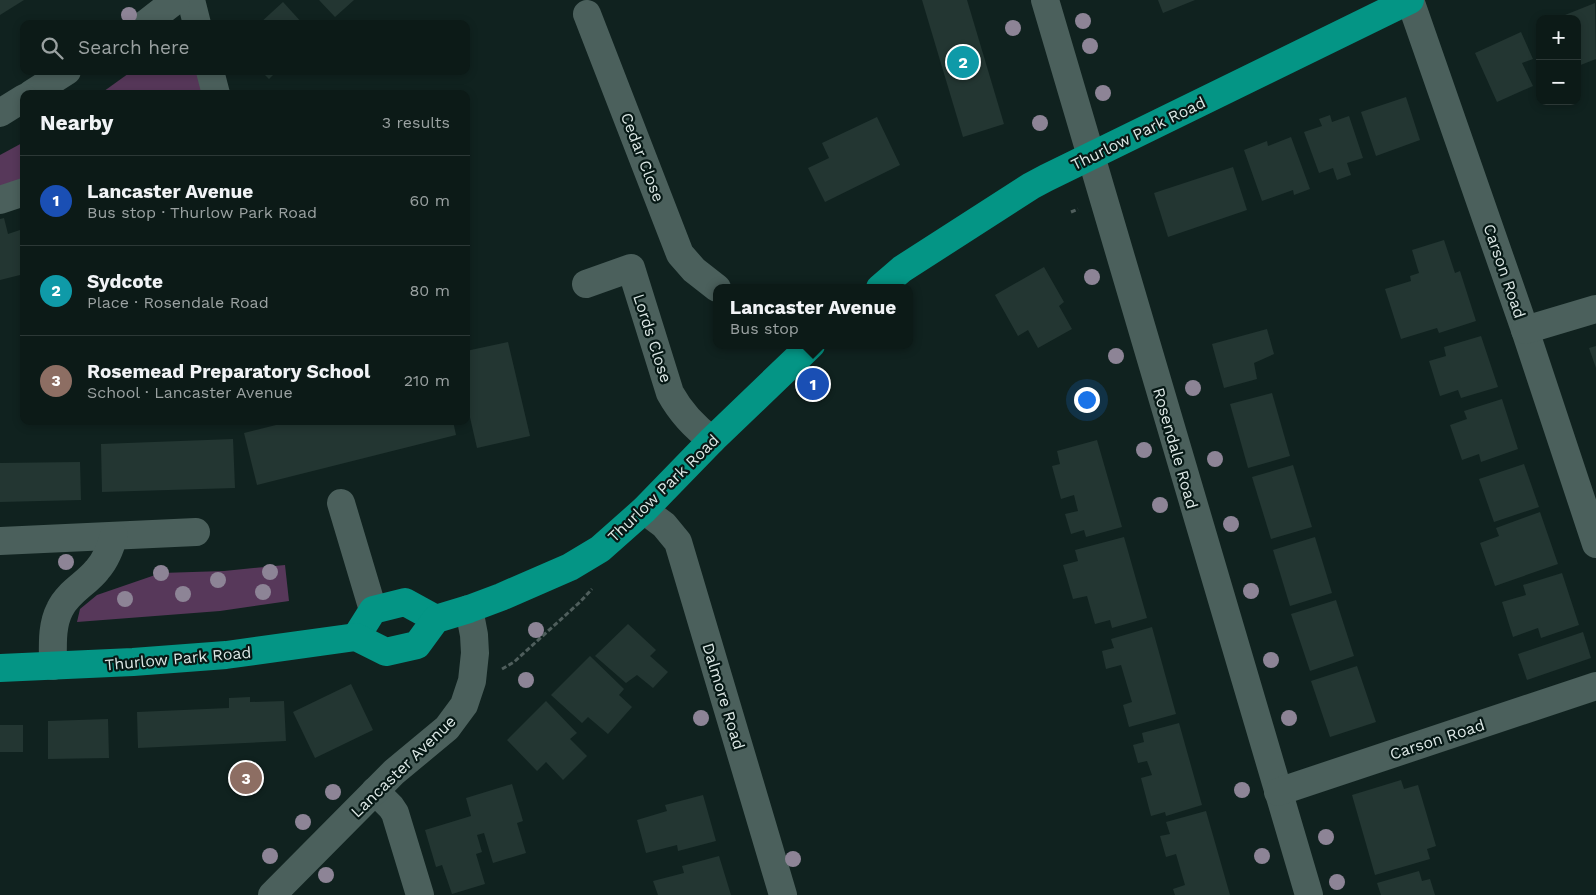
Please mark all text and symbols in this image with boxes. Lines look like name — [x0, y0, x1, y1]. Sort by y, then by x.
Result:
map controls — [1536, 15, 1581, 105]
button: + — [1536, 15, 1581, 60]
search box — [20, 20, 470, 75]
icon: search — [38, 34, 66, 62]
text: Search here — [78, 36, 189, 59]
pin: 2 — [947, 43, 979, 81]
button: − — [1536, 60, 1581, 105]
street label: Thurlow Park Road — [1068, 93, 1208, 174]
text: Nearby — [40, 110, 113, 135]
street label: Cedar Close — [617, 110, 668, 204]
text: 3 results — [382, 113, 450, 132]
text: Lancaster Avenue — [87, 180, 253, 203]
text: 1 — [53, 191, 59, 210]
text: 60 m — [410, 191, 450, 210]
text: Bus stop · Thurlow Park Road — [87, 203, 317, 222]
street label: Carson Road — [1479, 221, 1530, 321]
text: Sydcote — [87, 270, 163, 293]
text: 2 — [51, 281, 61, 300]
text: 80 m — [409, 281, 450, 300]
popup — [713, 284, 913, 349]
street label: Lords Close — [629, 291, 676, 385]
text: Place · Rosendale Road — [87, 293, 269, 312]
text: Lancaster Avenue — [730, 296, 896, 319]
text: Bus stop — [730, 319, 799, 338]
text: Rosemead Preparatory School — [87, 360, 370, 383]
pin: 1 — [797, 365, 829, 403]
text: 3 — [51, 371, 61, 390]
text: 210 m — [404, 371, 450, 390]
text: School · Lancaster Avenue — [87, 383, 293, 402]
street label: Rosendale Road — [1149, 385, 1202, 511]
your location — [1074, 387, 1100, 413]
street label: Thurlow Park Road — [604, 430, 723, 546]
street label: Dalmore Road — [698, 641, 749, 752]
street label: Thurlow Park Road — [104, 643, 252, 674]
street label: Lancaster Avenue — [347, 711, 460, 821]
street label: Carson Road — [1387, 715, 1487, 764]
pin: 3 — [230, 759, 262, 797]

